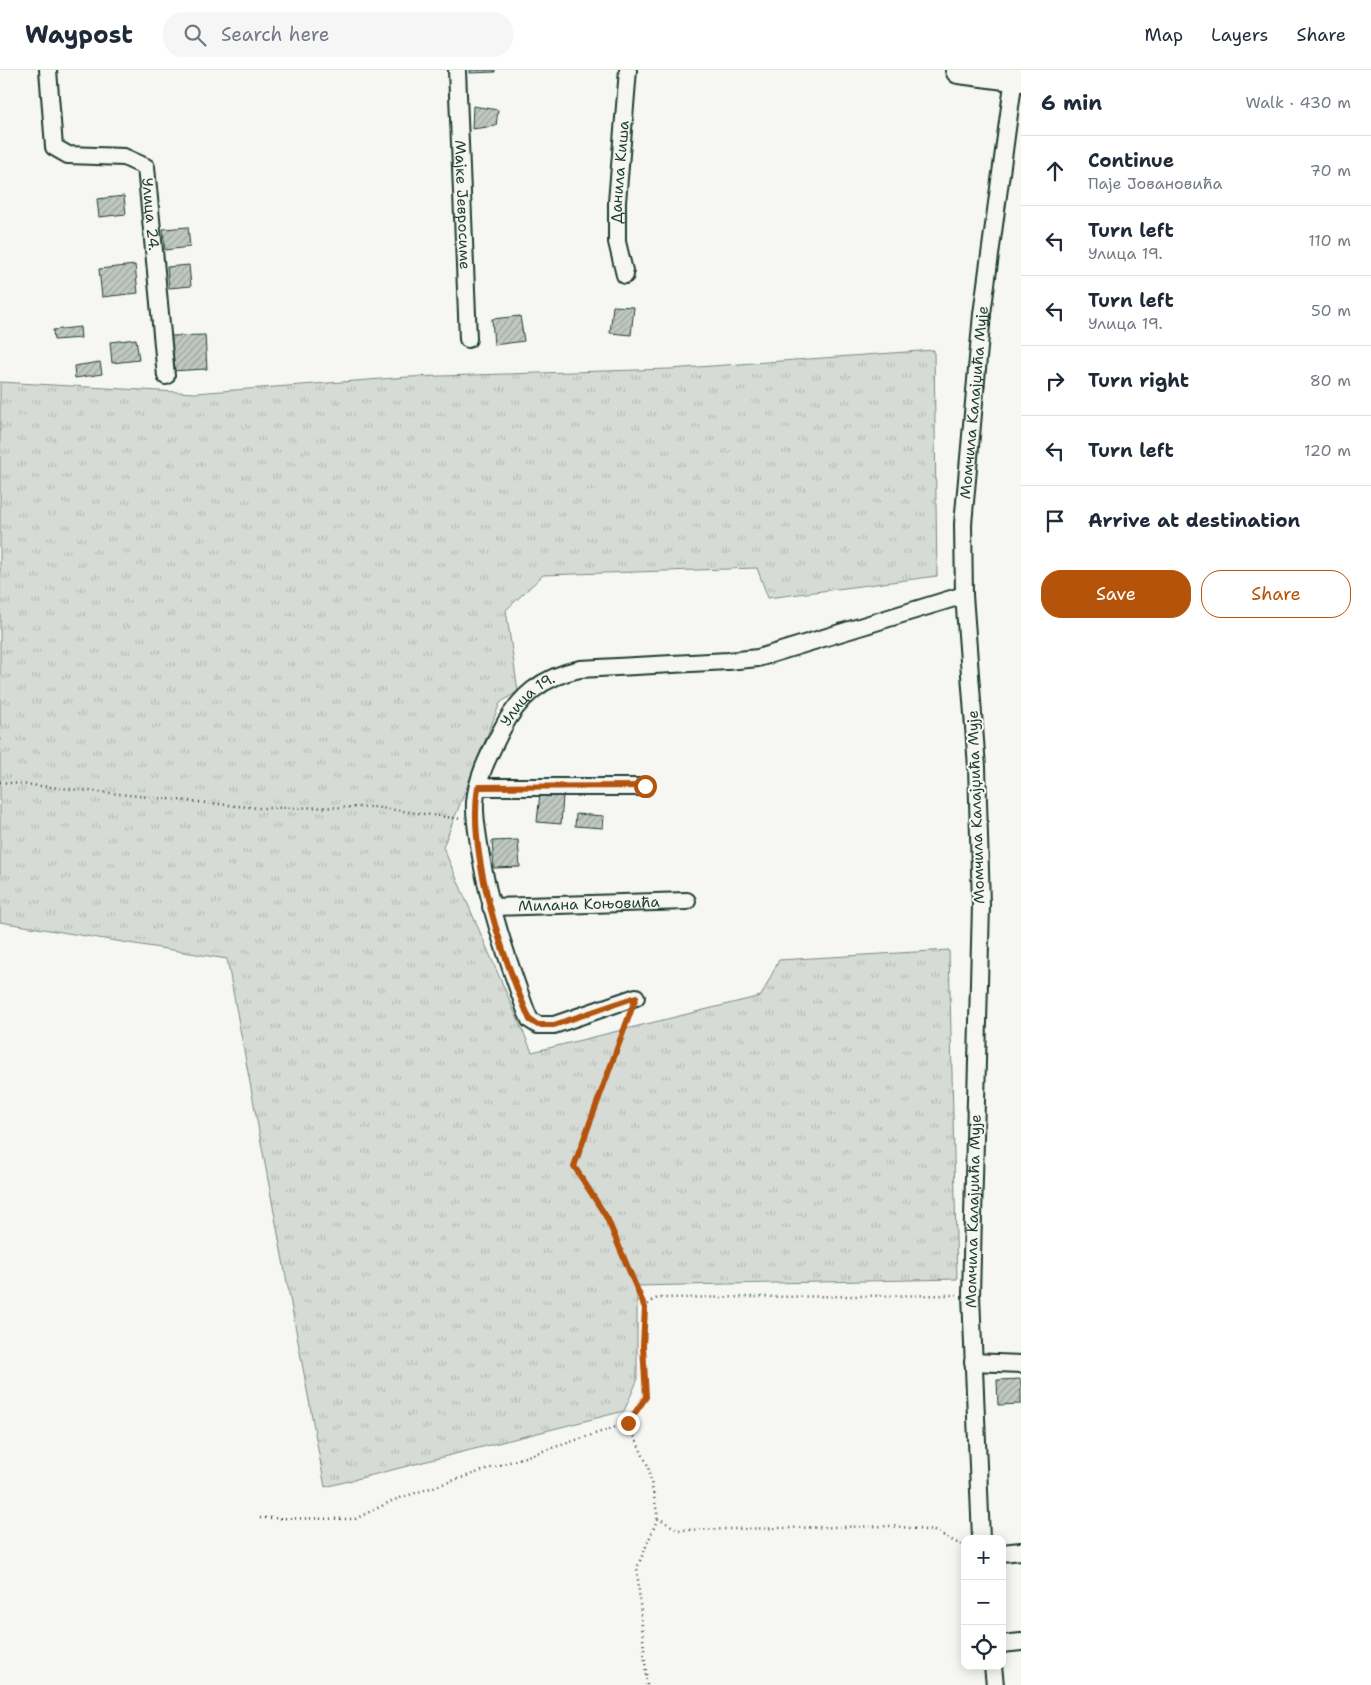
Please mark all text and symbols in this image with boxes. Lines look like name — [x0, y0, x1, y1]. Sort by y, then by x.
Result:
search box — [163, 12, 513, 57]
text: Waypost — [25, 19, 133, 51]
icon: search — [181, 21, 209, 49]
text: Search here — [221, 22, 329, 47]
text: Map — [1145, 23, 1183, 47]
text: Layers — [1211, 23, 1268, 47]
text: Share — [1296, 23, 1346, 47]
text: 6 min — [1041, 89, 1102, 117]
text: Walk · 430 m — [1245, 92, 1351, 113]
street label: Данила Киша — [607, 119, 634, 224]
street label: Мајке Јевросиме — [450, 140, 475, 270]
text: Continue — [1088, 148, 1174, 173]
icon: ahead — [1041, 157, 1069, 185]
text: 70 m — [1310, 160, 1351, 181]
text: Паје Јовановића — [1088, 173, 1222, 194]
street label: Улица 24. — [137, 177, 164, 252]
text: Turn left — [1088, 218, 1174, 243]
icon: left — [1041, 227, 1069, 255]
text: 110 m — [1308, 230, 1351, 251]
text: Улица 19. — [1088, 243, 1163, 264]
text: Turn left — [1088, 288, 1174, 313]
icon: left — [1041, 297, 1069, 325]
text: 50 m — [1311, 300, 1351, 321]
street label: Момчила Калајџића Мује — [955, 304, 993, 500]
text: Улица 19. — [1088, 313, 1163, 334]
icon: right — [1041, 367, 1069, 395]
text: Turn right — [1088, 368, 1189, 393]
text: 80 m — [1310, 370, 1351, 391]
icon: left — [1041, 437, 1069, 465]
text: Turn left — [1088, 438, 1174, 463]
text: 120 m — [1304, 440, 1351, 461]
icon: arrive — [1041, 507, 1069, 535]
text: Arrive at destination — [1088, 508, 1300, 533]
button: Save — [1041, 570, 1191, 618]
button: Share — [1201, 570, 1351, 618]
street label: Улица 19. — [496, 668, 558, 730]
street label: Момчила Калајџића Мује — [963, 710, 989, 904]
route start — [634, 775, 657, 798]
street label: Милана Коњовића — [518, 892, 661, 916]
street label: Момчила Калајџића Мује — [961, 1114, 986, 1309]
route end — [617, 1412, 640, 1435]
map controls — [961, 1535, 1006, 1670]
button: + — [961, 1535, 1006, 1580]
button: − — [961, 1580, 1006, 1625]
button: locate — [961, 1625, 1006, 1670]

